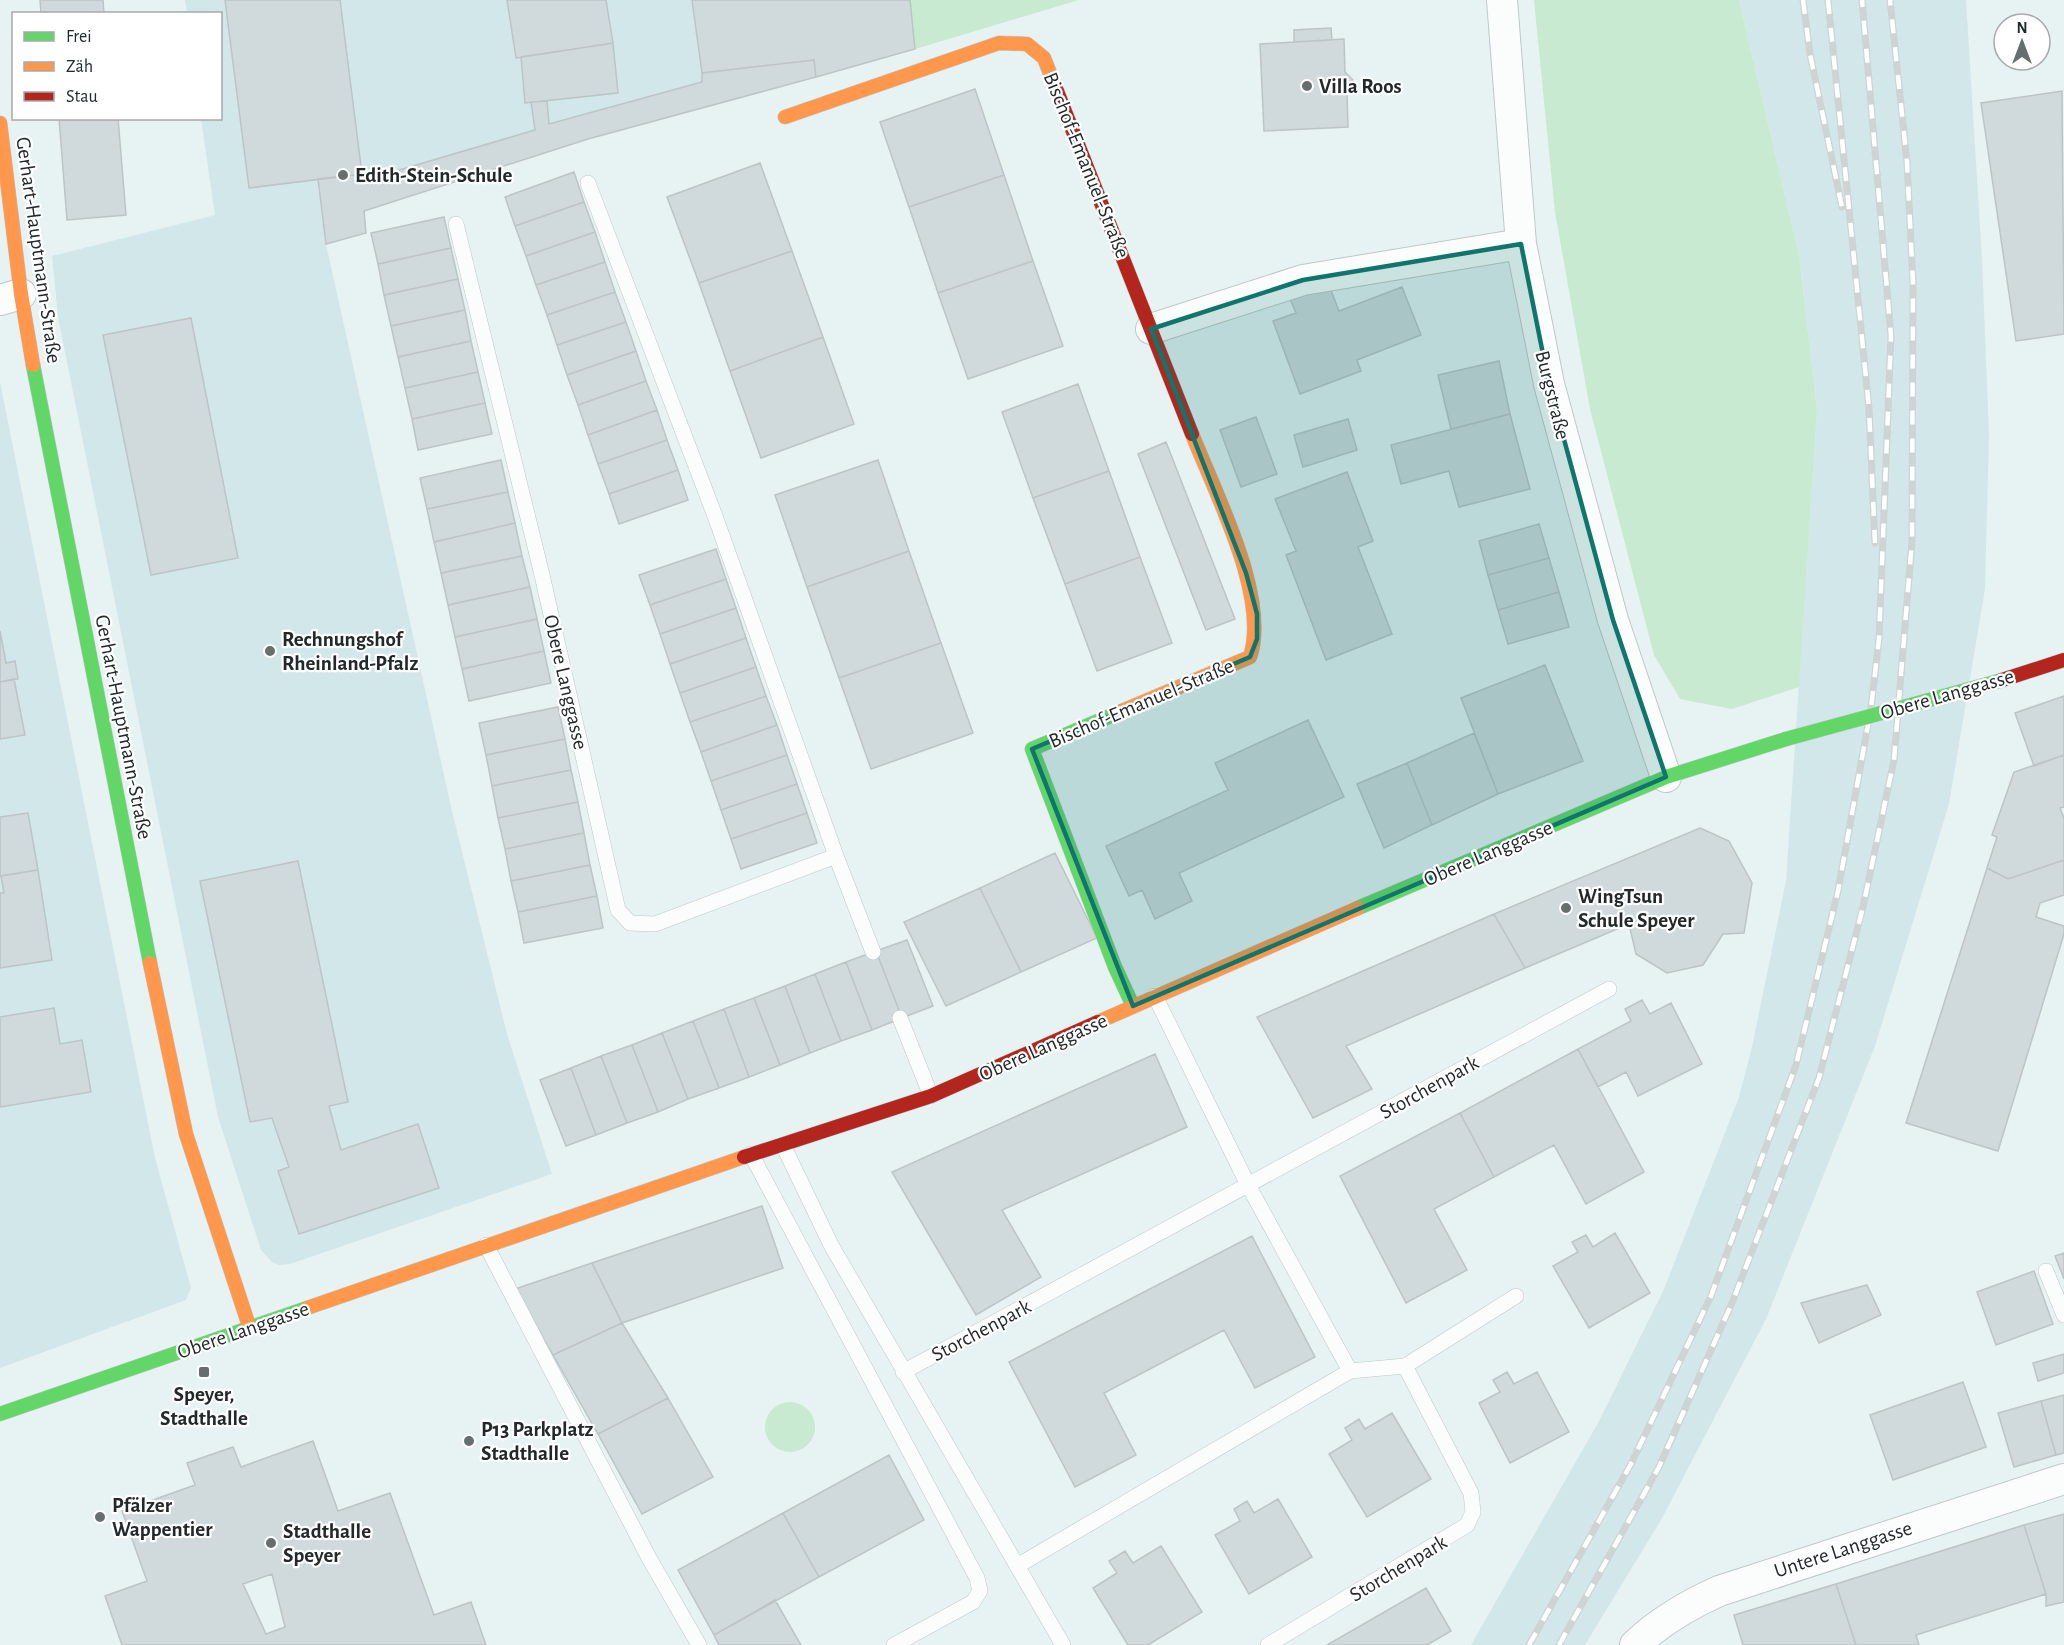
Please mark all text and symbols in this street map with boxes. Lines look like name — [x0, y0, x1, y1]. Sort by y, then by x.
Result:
legend — [12, 12, 222, 120]
north arrow — [1992, 12, 2052, 72]
text: N — [2016, 20, 2028, 36]
text: Frei — [66, 28, 92, 46]
text: Zäh — [66, 58, 93, 76]
street label: Bischof-Emanuel-Straße — [1040, 69, 1133, 261]
place label: Villa Roos — [1319, 76, 1402, 97]
marker: Villa Roos — [1300, 79, 1314, 93]
text: Stau — [66, 88, 98, 106]
street label: Gerhart-Hauptmann-Straße — [12, 136, 65, 365]
place label: Edith-Stein-Schule — [355, 165, 513, 186]
marker: Edith-Stein-Schule — [336, 168, 350, 182]
street label: Burgstraße — [1531, 349, 1574, 442]
street label: Gerhart-Hauptmann-Straße — [91, 613, 156, 841]
street label: Obere Langgasse — [540, 613, 591, 752]
place label: Rechnungshof Rheinland-Pfalz — [282, 629, 418, 674]
marker: Rechnungshof Rheinland-Pfalz — [263, 644, 277, 658]
street label: Bischof-Emanuel-Straße — [1046, 655, 1237, 752]
street label: Obere Langgasse — [1878, 665, 2016, 724]
street label: Obere Langgasse — [1421, 817, 1556, 890]
place label: WingTsun Schule Speyer — [1578, 886, 1695, 931]
marker: WingTsun Schule Speyer — [1559, 901, 1573, 915]
street label: Obere Langgasse — [976, 1010, 1110, 1085]
street label: Storchenpark — [1376, 1052, 1482, 1123]
street label: Storchenpark — [928, 1295, 1035, 1365]
street label: Obere Langgasse — [175, 1298, 312, 1363]
marker: Speyer, Stadthalle — [197, 1365, 211, 1379]
place label: Speyer, Stadthalle — [160, 1384, 248, 1429]
place label: P13 Parkplatz Stadthalle — [481, 1419, 594, 1464]
marker: P13 Parkplatz Stadthalle — [462, 1434, 476, 1448]
place label: Pfälzer Wappentier — [112, 1495, 213, 1540]
marker: Pfälzer Wappentier — [93, 1510, 107, 1524]
street label: Untere Langgasse — [1772, 1517, 1915, 1582]
place label: Stadthalle Speyer — [283, 1521, 371, 1566]
street label: Storchenpark — [1346, 1531, 1451, 1606]
marker: Stadthalle Speyer — [264, 1536, 278, 1550]

